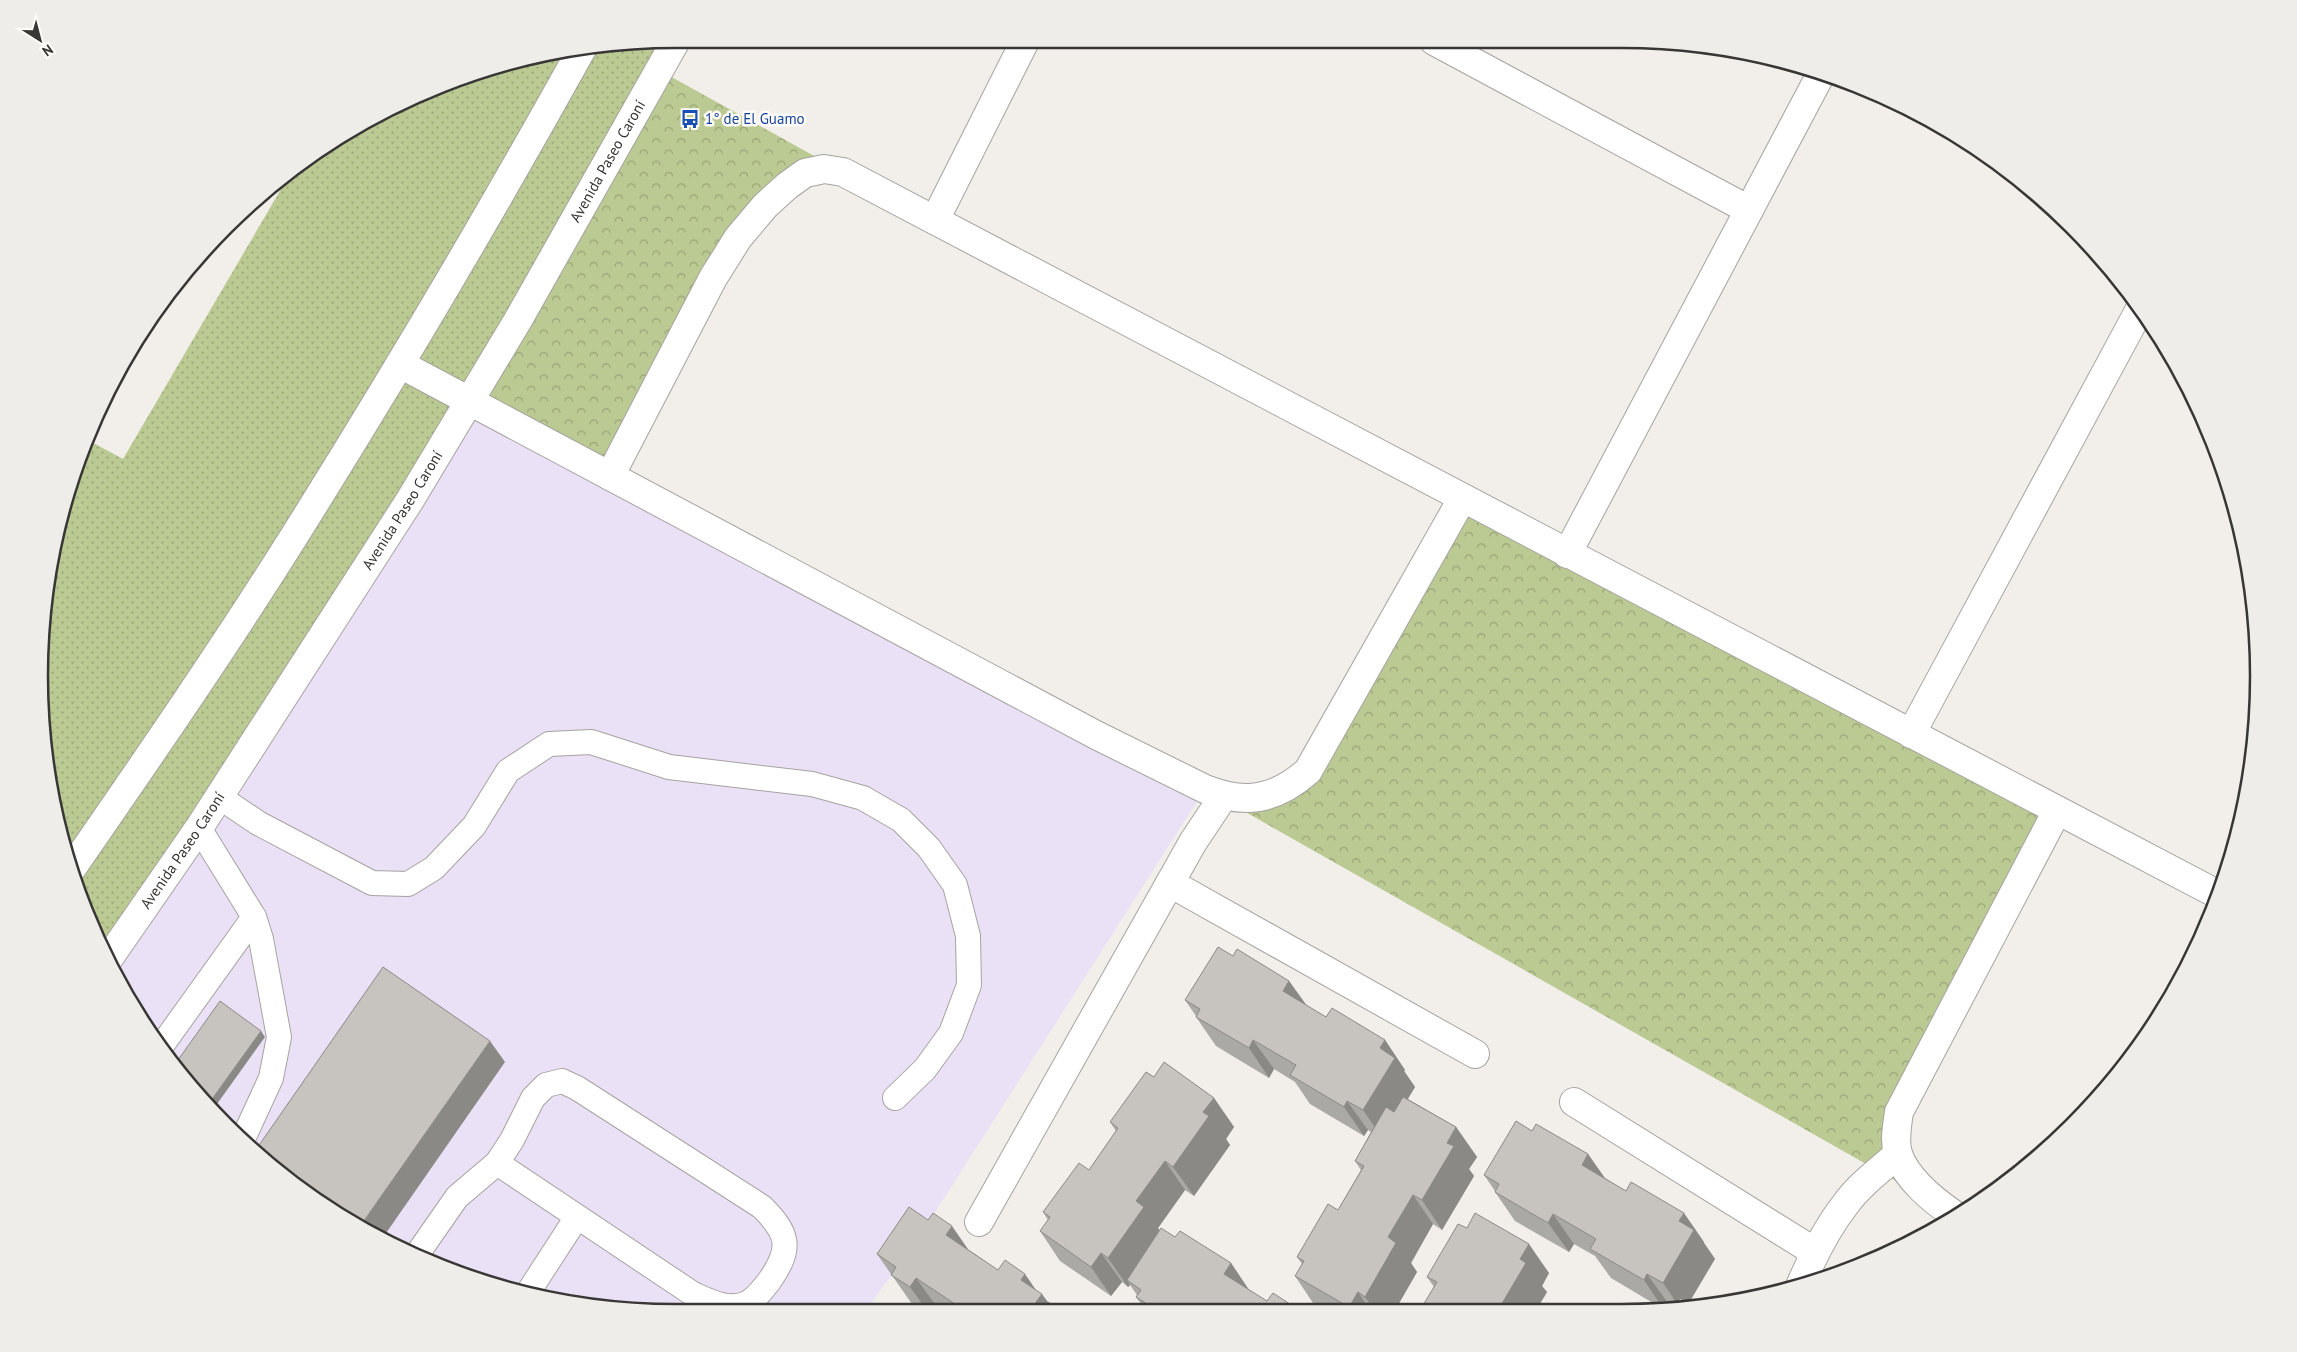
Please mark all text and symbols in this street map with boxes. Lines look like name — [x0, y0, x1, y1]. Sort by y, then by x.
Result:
north arrow — [15, 15, 65, 65]
text: N — [39, 41, 57, 61]
street label: Avenida Paseo Caroní — [565, 97, 649, 225]
bus stop icon: 1° de El Guamo — [679, 108, 701, 130]
place label: 1° de El Guamo — [705, 109, 805, 128]
street label: Avenida Paseo Caroní — [358, 447, 446, 573]
street label: Avenida Paseo Caroní — [136, 788, 229, 912]

